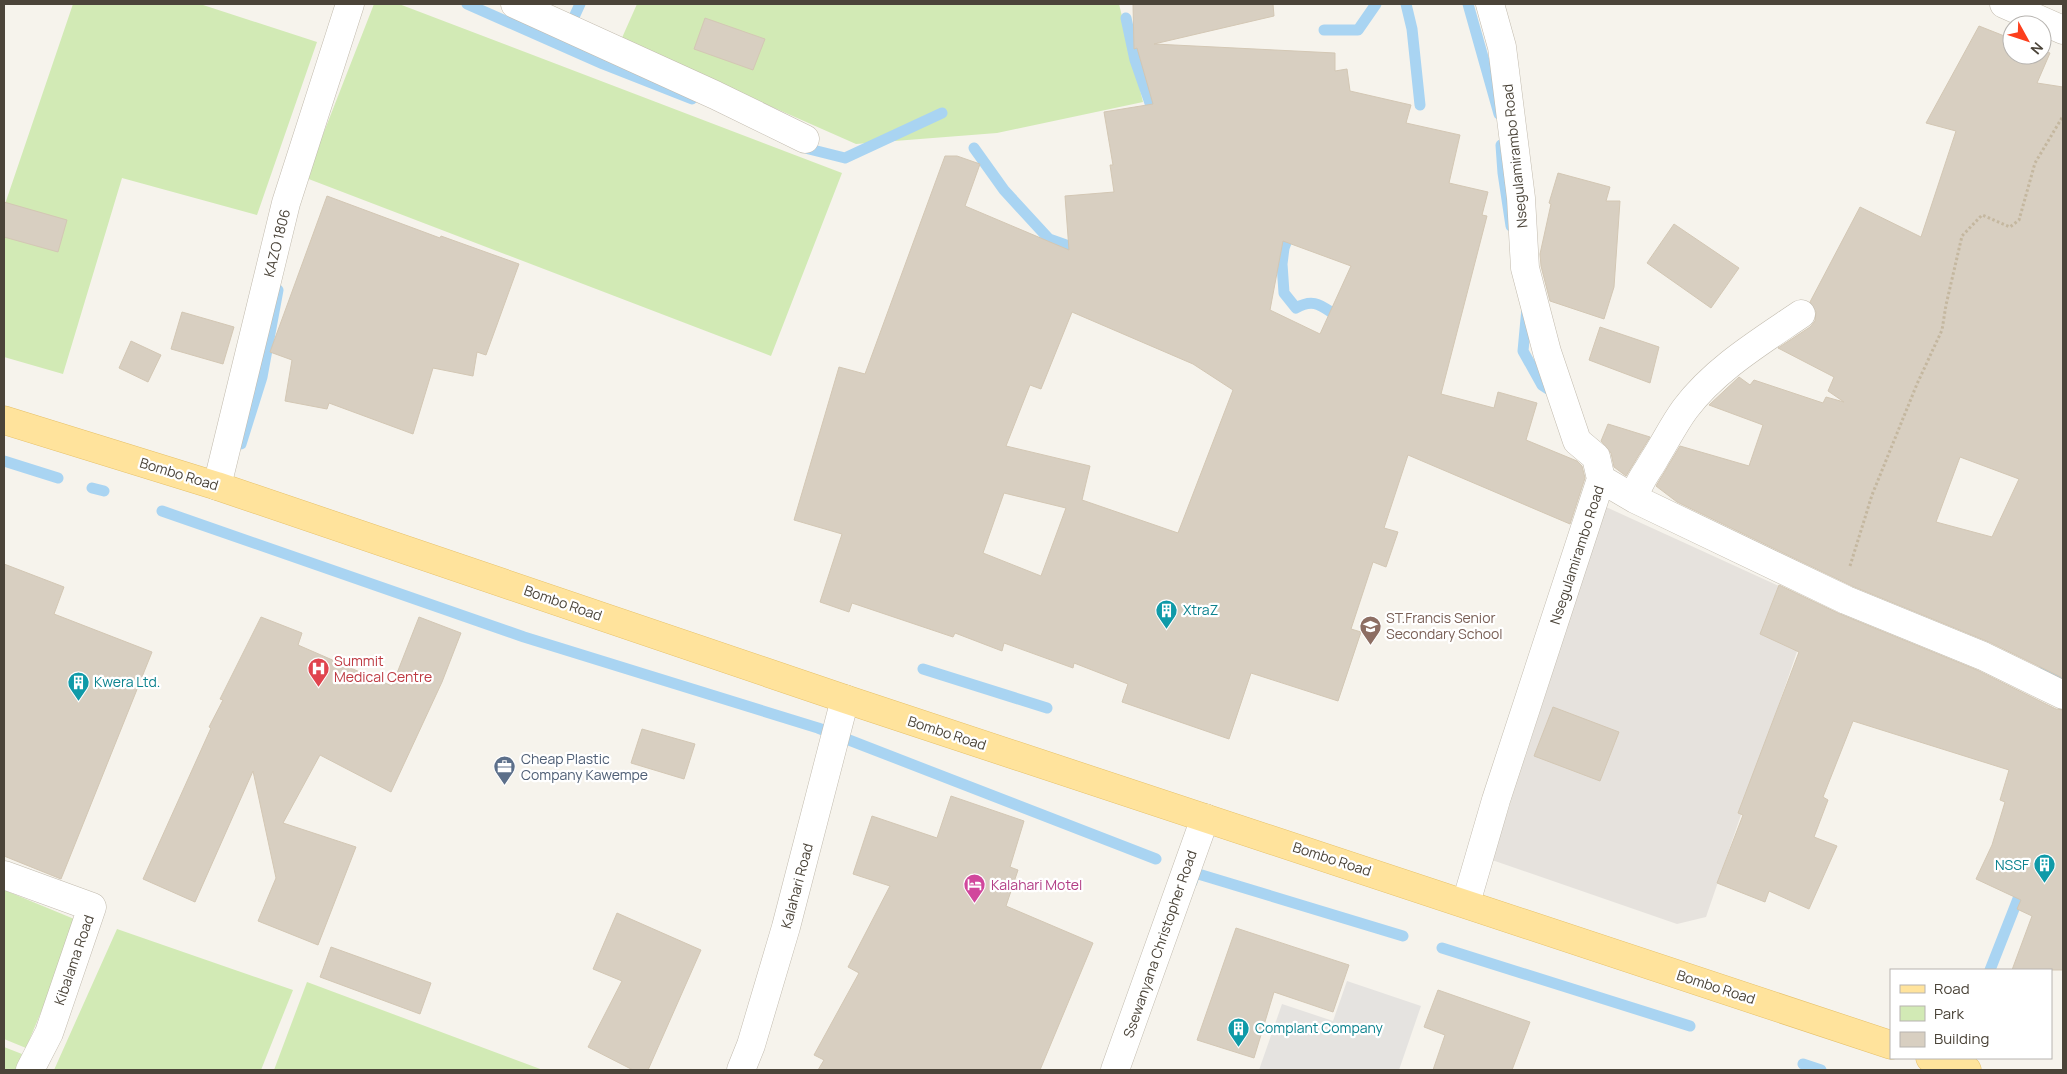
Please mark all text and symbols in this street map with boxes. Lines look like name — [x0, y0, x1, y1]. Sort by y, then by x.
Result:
north arrow — [2002, 15, 2052, 65]
text: N — [2027, 39, 2048, 59]
street label: Nsegulamirambo Road — [1497, 83, 1532, 229]
street label: KAZO 1806 — [259, 207, 294, 279]
street label: Bombo Road — [137, 453, 221, 494]
street label: Nsegulamirambo Road — [1545, 483, 1608, 627]
street label: Bombo Road — [522, 580, 605, 625]
building icon: XtraZ — [1155, 598, 1179, 629]
place label: XtraZ — [1183, 600, 1218, 619]
place label: ST.Francis Senior Secondary School — [1386, 608, 1503, 643]
school or university icon: ST.Francis Senior Secondary School — [1358, 614, 1382, 645]
place label: Summit Medical Centre — [334, 651, 432, 686]
hospital icon: Summit Medical Centre — [306, 657, 330, 688]
building icon: Kwera Ltd. — [66, 670, 90, 701]
place label: Kwera Ltd. — [94, 672, 160, 691]
street label: Bombo Road — [906, 711, 989, 754]
place label: Cheap Plastic Company Kawempe — [521, 749, 648, 784]
office icon: Cheap Plastic Company Kawempe — [493, 755, 517, 786]
street label: Bombo Road — [1291, 837, 1374, 880]
street label: Kalahari Road — [776, 841, 817, 931]
street label: Ssewanyana Christopher Road — [1118, 848, 1201, 1040]
building icon: NSSF — [2033, 853, 2057, 884]
place label: NSSF — [1995, 855, 2029, 874]
hotel icon: Kalahari Motel — [963, 873, 987, 904]
place label: Kalahari Motel — [991, 875, 1082, 894]
street label: Kibalama Road — [49, 912, 98, 1008]
street label: Bombo Road — [1675, 965, 1758, 1008]
legend — [1890, 969, 2052, 1059]
text: Road — [1934, 978, 1970, 999]
text: Park — [1934, 1003, 1964, 1024]
building icon: Complant Company — [1227, 1016, 1251, 1047]
place label: Complant Company — [1255, 1018, 1383, 1037]
text: Building — [1934, 1028, 1989, 1049]

